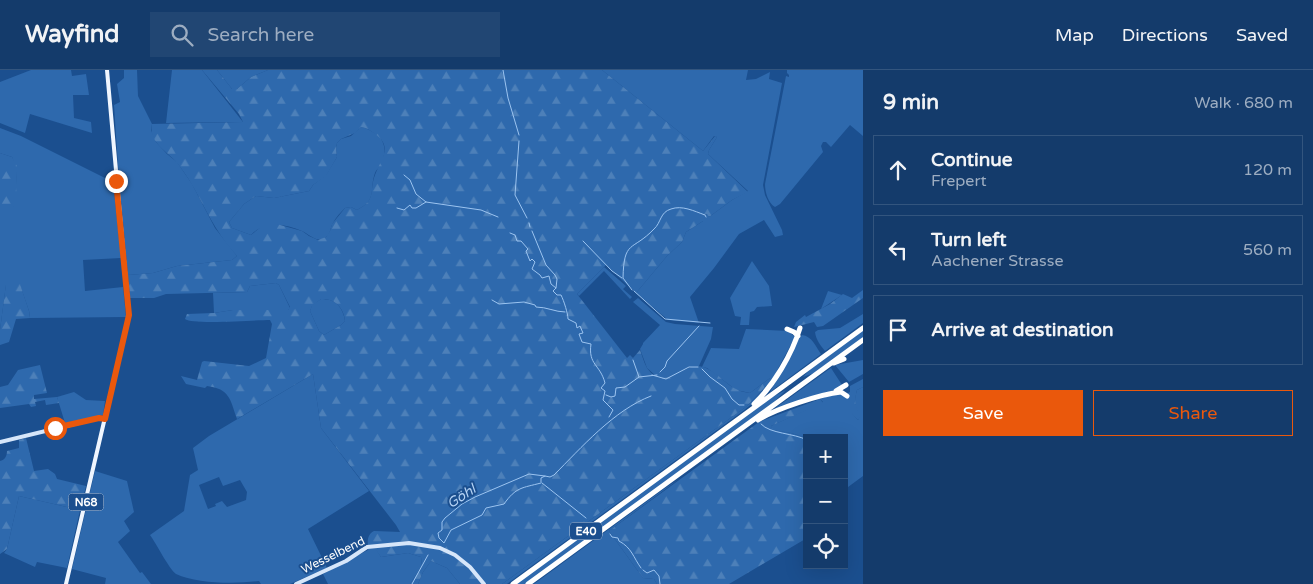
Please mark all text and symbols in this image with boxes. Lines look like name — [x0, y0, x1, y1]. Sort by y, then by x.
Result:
search box — [150, 12, 500, 57]
text: Wayfind — [25, 20, 120, 49]
icon: search — [168, 21, 196, 49]
text: Search here — [208, 24, 314, 46]
text: Map — [1055, 24, 1094, 46]
text: Directions — [1122, 24, 1208, 46]
text: Saved — [1236, 24, 1288, 46]
text: 9 min — [883, 90, 939, 115]
text: Walk · 680 m — [1194, 93, 1293, 113]
text: Continue — [931, 149, 1013, 171]
icon: ahead — [884, 156, 912, 184]
text: 120 m — [1243, 160, 1292, 180]
route end — [105, 170, 128, 193]
text: Frepert — [931, 171, 987, 191]
text: Turn left — [931, 229, 1007, 251]
icon: left — [884, 236, 912, 264]
text: 560 m — [1243, 240, 1292, 260]
text: Aachener Strasse — [931, 251, 1064, 271]
icon: arrive — [884, 316, 912, 344]
text: Arrive at destination — [931, 319, 1114, 341]
button: Save — [883, 390, 1083, 436]
button: Share — [1093, 390, 1293, 436]
route start — [44, 417, 67, 440]
map controls — [803, 434, 848, 569]
button: + — [803, 434, 848, 479]
button: − — [803, 479, 848, 524]
water label: Göhl — [444, 480, 480, 512]
road number: N68 — [68, 494, 104, 511]
road number: E40 — [570, 522, 602, 540]
button: locate — [803, 524, 848, 569]
street label: Wesselbend — [299, 534, 367, 576]

